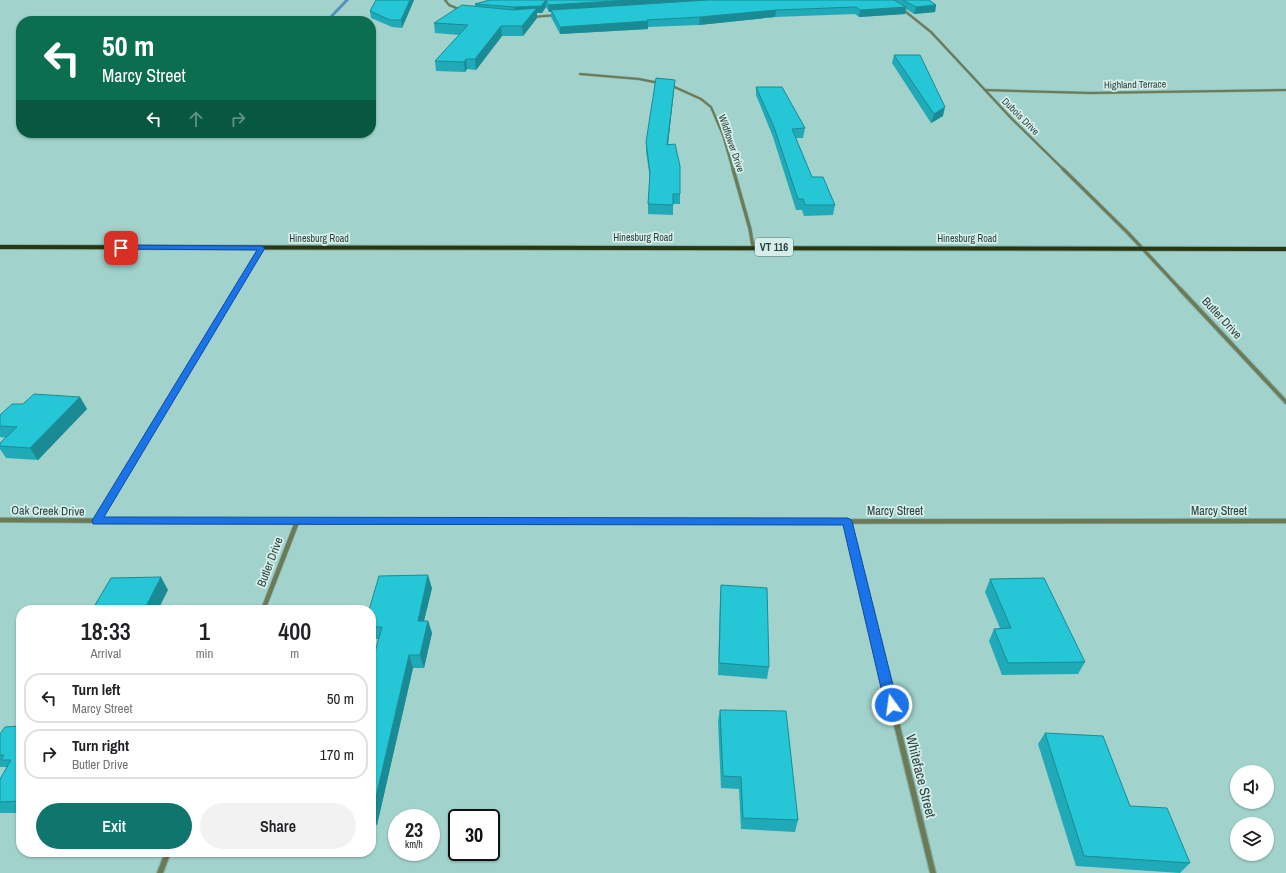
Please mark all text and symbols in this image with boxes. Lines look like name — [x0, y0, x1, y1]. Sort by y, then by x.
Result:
text: 50 m — [102, 27, 154, 65]
icon: left — [36, 32, 88, 84]
text: Marcy Street — [102, 63, 186, 88]
street label: Highland Terrace — [1104, 77, 1167, 92]
street label: Dubois Drive — [999, 95, 1042, 138]
icon: left — [143, 108, 165, 130]
icon: ahead — [185, 108, 207, 130]
icon: right — [227, 108, 249, 130]
street label: Wildflower Drive — [716, 113, 748, 174]
pin — [104, 231, 138, 265]
street label: Hinesburg Road — [613, 231, 673, 244]
street label: Hinesburg Road — [289, 232, 349, 245]
street label: Hinesburg Road — [937, 232, 997, 245]
icon: arrive — [110, 237, 132, 259]
road number: VT 116 — [755, 238, 793, 256]
street label: Butler Drive — [1198, 294, 1246, 342]
street label: Oak Creek Drive — [11, 502, 85, 520]
street label: Marcy Street — [867, 503, 923, 519]
street label: Marcy Street — [1191, 503, 1247, 519]
street label: Butler Drive — [253, 535, 287, 589]
text: 18:33 — [81, 615, 131, 647]
text: 1 — [199, 615, 210, 647]
text: 400 — [278, 615, 311, 647]
text: Arrival — [90, 645, 121, 662]
text: min — [196, 645, 213, 662]
text: m — [290, 645, 299, 662]
text: Turn left — [72, 679, 120, 700]
position arrow — [871, 684, 913, 726]
icon: left — [38, 687, 60, 709]
text: 50 m — [327, 688, 354, 709]
text: Marcy Street — [72, 700, 132, 717]
street label: Whiteface Street — [902, 732, 940, 820]
text: Turn right — [72, 735, 129, 756]
icon: right — [38, 743, 60, 765]
text: 170 m — [320, 744, 354, 765]
text: Butler Drive — [72, 756, 128, 773]
map controls — [1230, 765, 1274, 861]
button: sound — [1230, 765, 1274, 809]
button: Exit — [36, 803, 192, 849]
button: Share — [200, 803, 356, 849]
speed limit sign: 30 — [448, 809, 500, 861]
text: 23 — [405, 816, 423, 843]
button: layers — [1230, 817, 1274, 861]
text: km/h — [405, 838, 423, 851]

